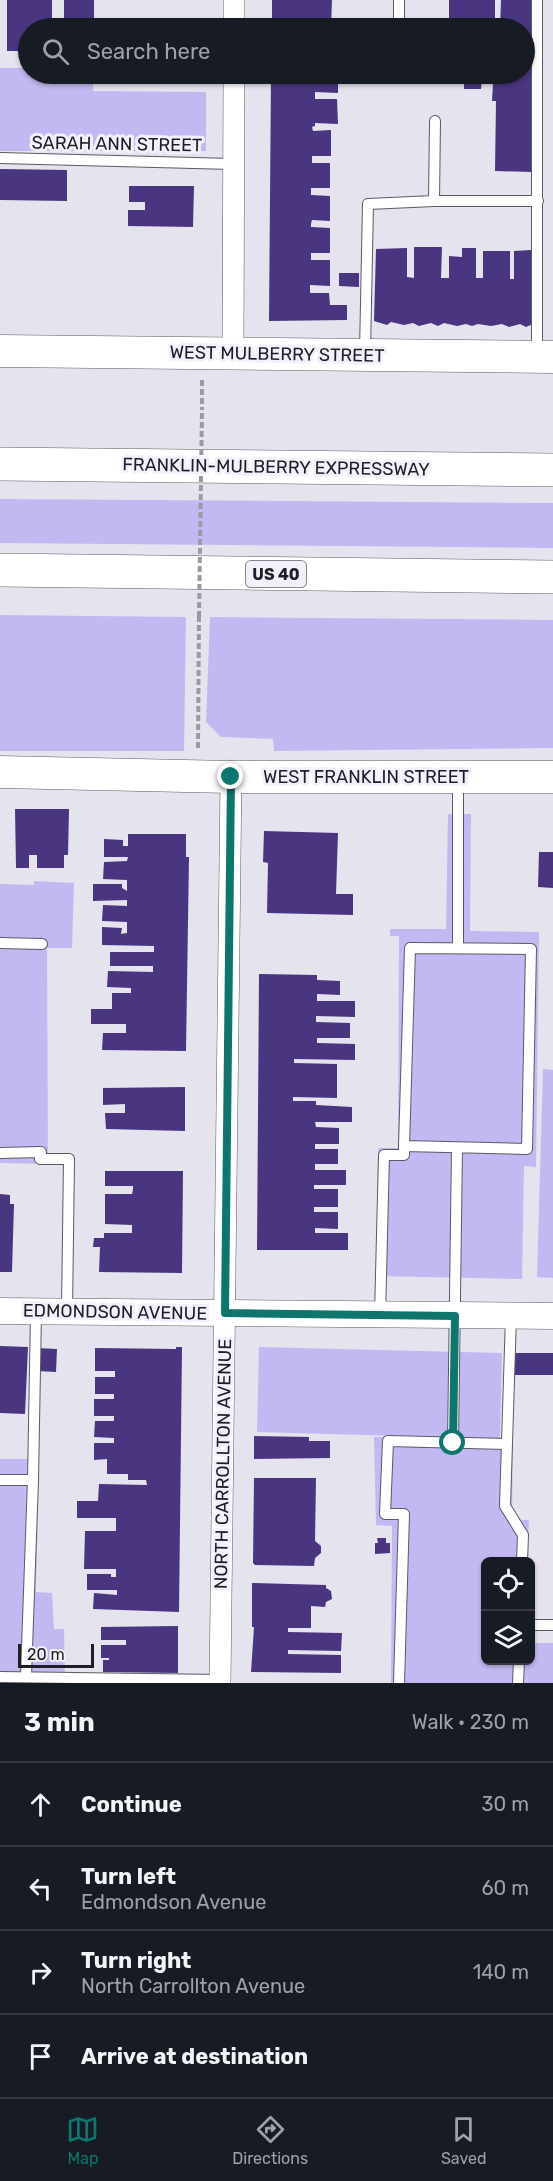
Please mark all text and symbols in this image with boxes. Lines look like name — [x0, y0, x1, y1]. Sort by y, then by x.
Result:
search box — [18, 18, 535, 84]
icon: search — [39, 35, 72, 68]
text: Search here — [87, 38, 210, 65]
street label: SARAH ANN STREET — [31, 132, 203, 156]
street label: WEST MULBERRY STREET — [169, 341, 385, 367]
street label: FRANKLIN-MULBERRY EXPRESSWAY — [122, 453, 430, 481]
road number: US 40 — [246, 561, 306, 587]
route end — [217, 763, 243, 789]
street label: WEST FRANKLIN STREET — [263, 766, 469, 788]
street label: EDMONDSON AVENUE — [23, 1299, 207, 1325]
street label: NORTH CARROLLTON AVENUE — [210, 1339, 236, 1589]
route start — [439, 1429, 465, 1455]
map controls — [481, 1557, 535, 1665]
button: locate — [481, 1557, 535, 1611]
button: layers — [481, 1611, 535, 1665]
scale bar — [18, 1641, 94, 1668]
text: 20 m — [27, 1645, 65, 1664]
text: 3 min — [24, 1707, 95, 1738]
text: Walk · 230 m — [412, 1710, 529, 1734]
icon: ahead — [24, 1788, 57, 1821]
text: Continue — [81, 1791, 182, 1818]
text: 30 m — [482, 1792, 529, 1816]
text: Turn left — [81, 1863, 176, 1890]
icon: left — [24, 1872, 57, 1905]
text: 60 m — [482, 1876, 529, 1900]
text: Edmondson Avenue — [81, 1890, 266, 1914]
text: Turn right — [81, 1947, 191, 1974]
icon: right — [24, 1956, 57, 1989]
text: 140 m — [473, 1960, 529, 1984]
text: North Carrollton Avenue — [81, 1974, 305, 1998]
icon: arrive — [24, 2040, 57, 2073]
text: Arrive at destination — [81, 2043, 308, 2070]
tab: Map — [66, 2113, 99, 2168]
tab: Directions — [232, 2113, 308, 2168]
tab: Saved — [441, 2113, 487, 2168]

